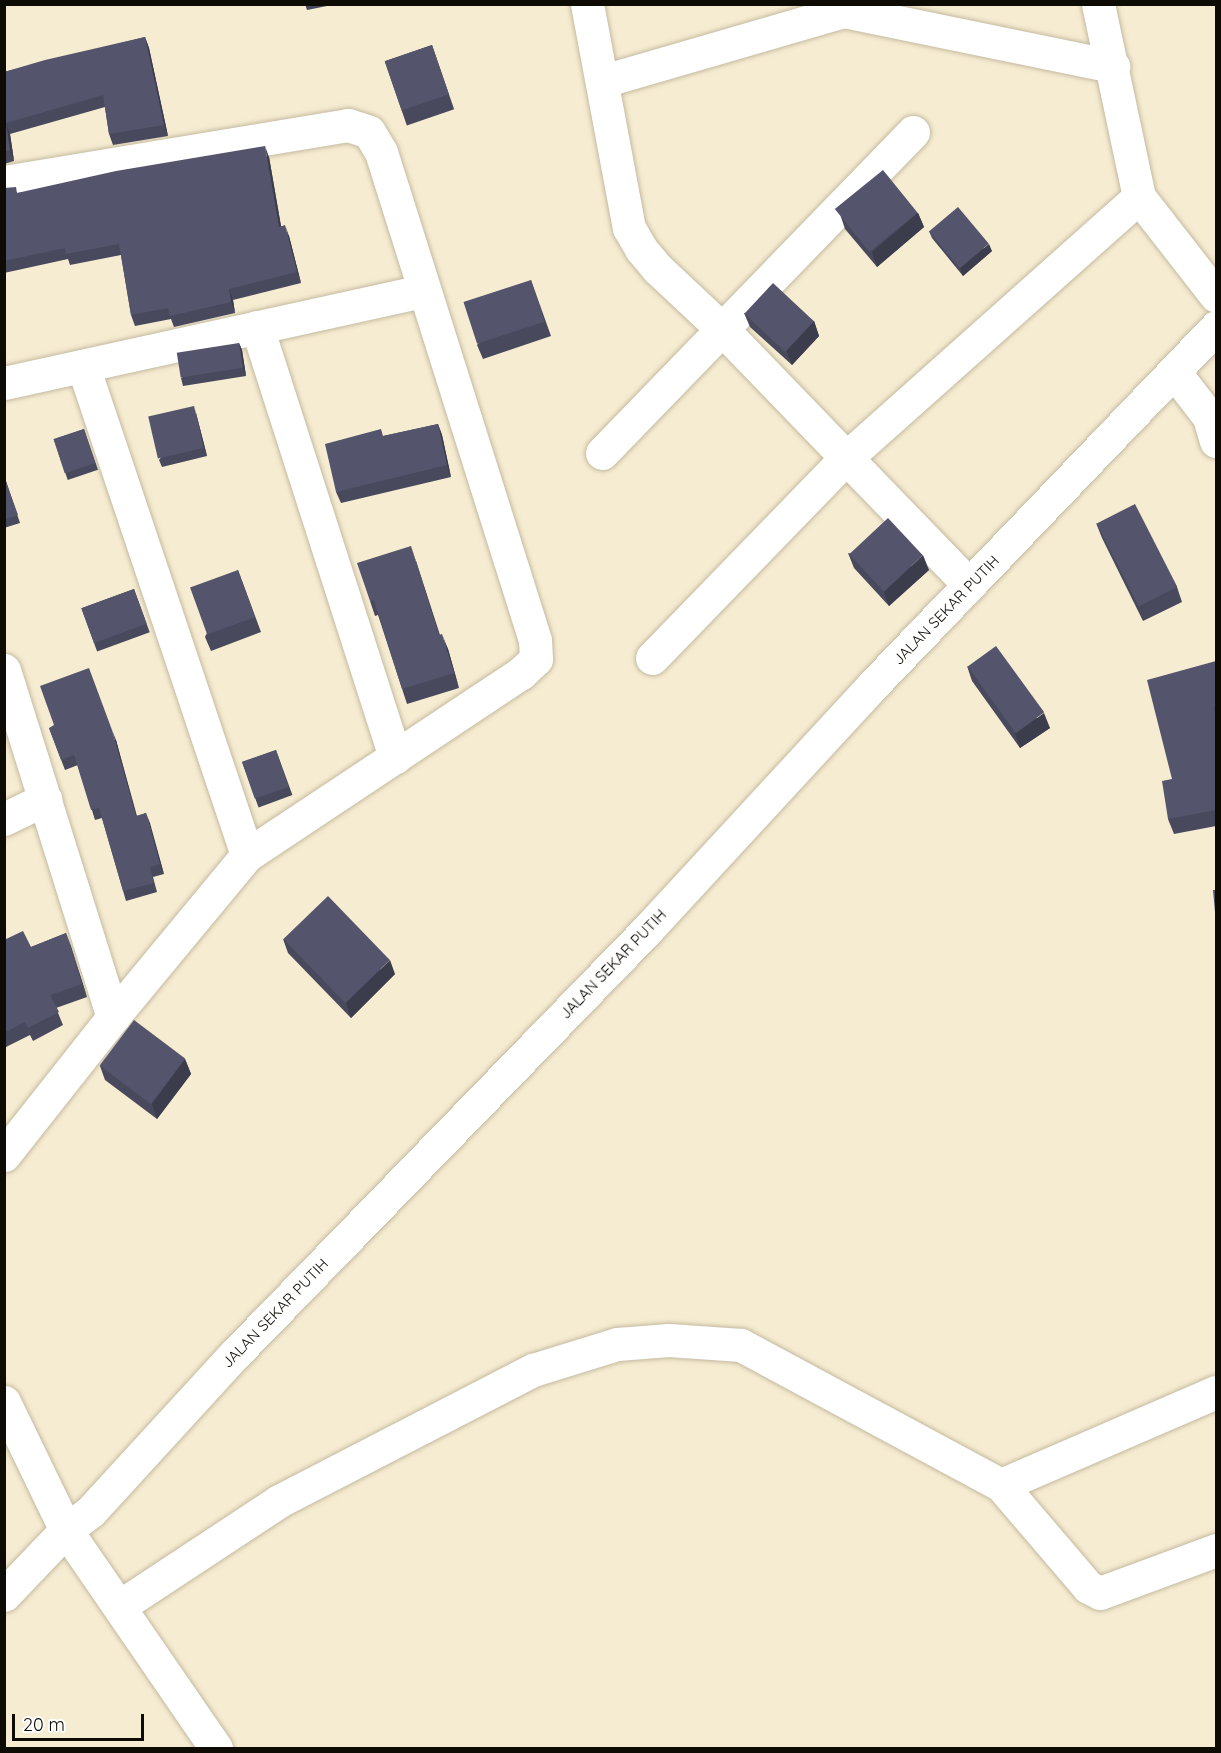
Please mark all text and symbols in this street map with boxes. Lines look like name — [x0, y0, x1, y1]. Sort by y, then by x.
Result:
street label: JALAN SEKAR PUTIH — [889, 552, 1003, 668]
street label: JALAN SEKAR PUTIH — [556, 906, 670, 1022]
street label: JALAN SEKAR PUTIH — [218, 1255, 332, 1371]
scale bar — [15, 1702, 147, 1740]
text: 20 m — [23, 1713, 65, 1736]

